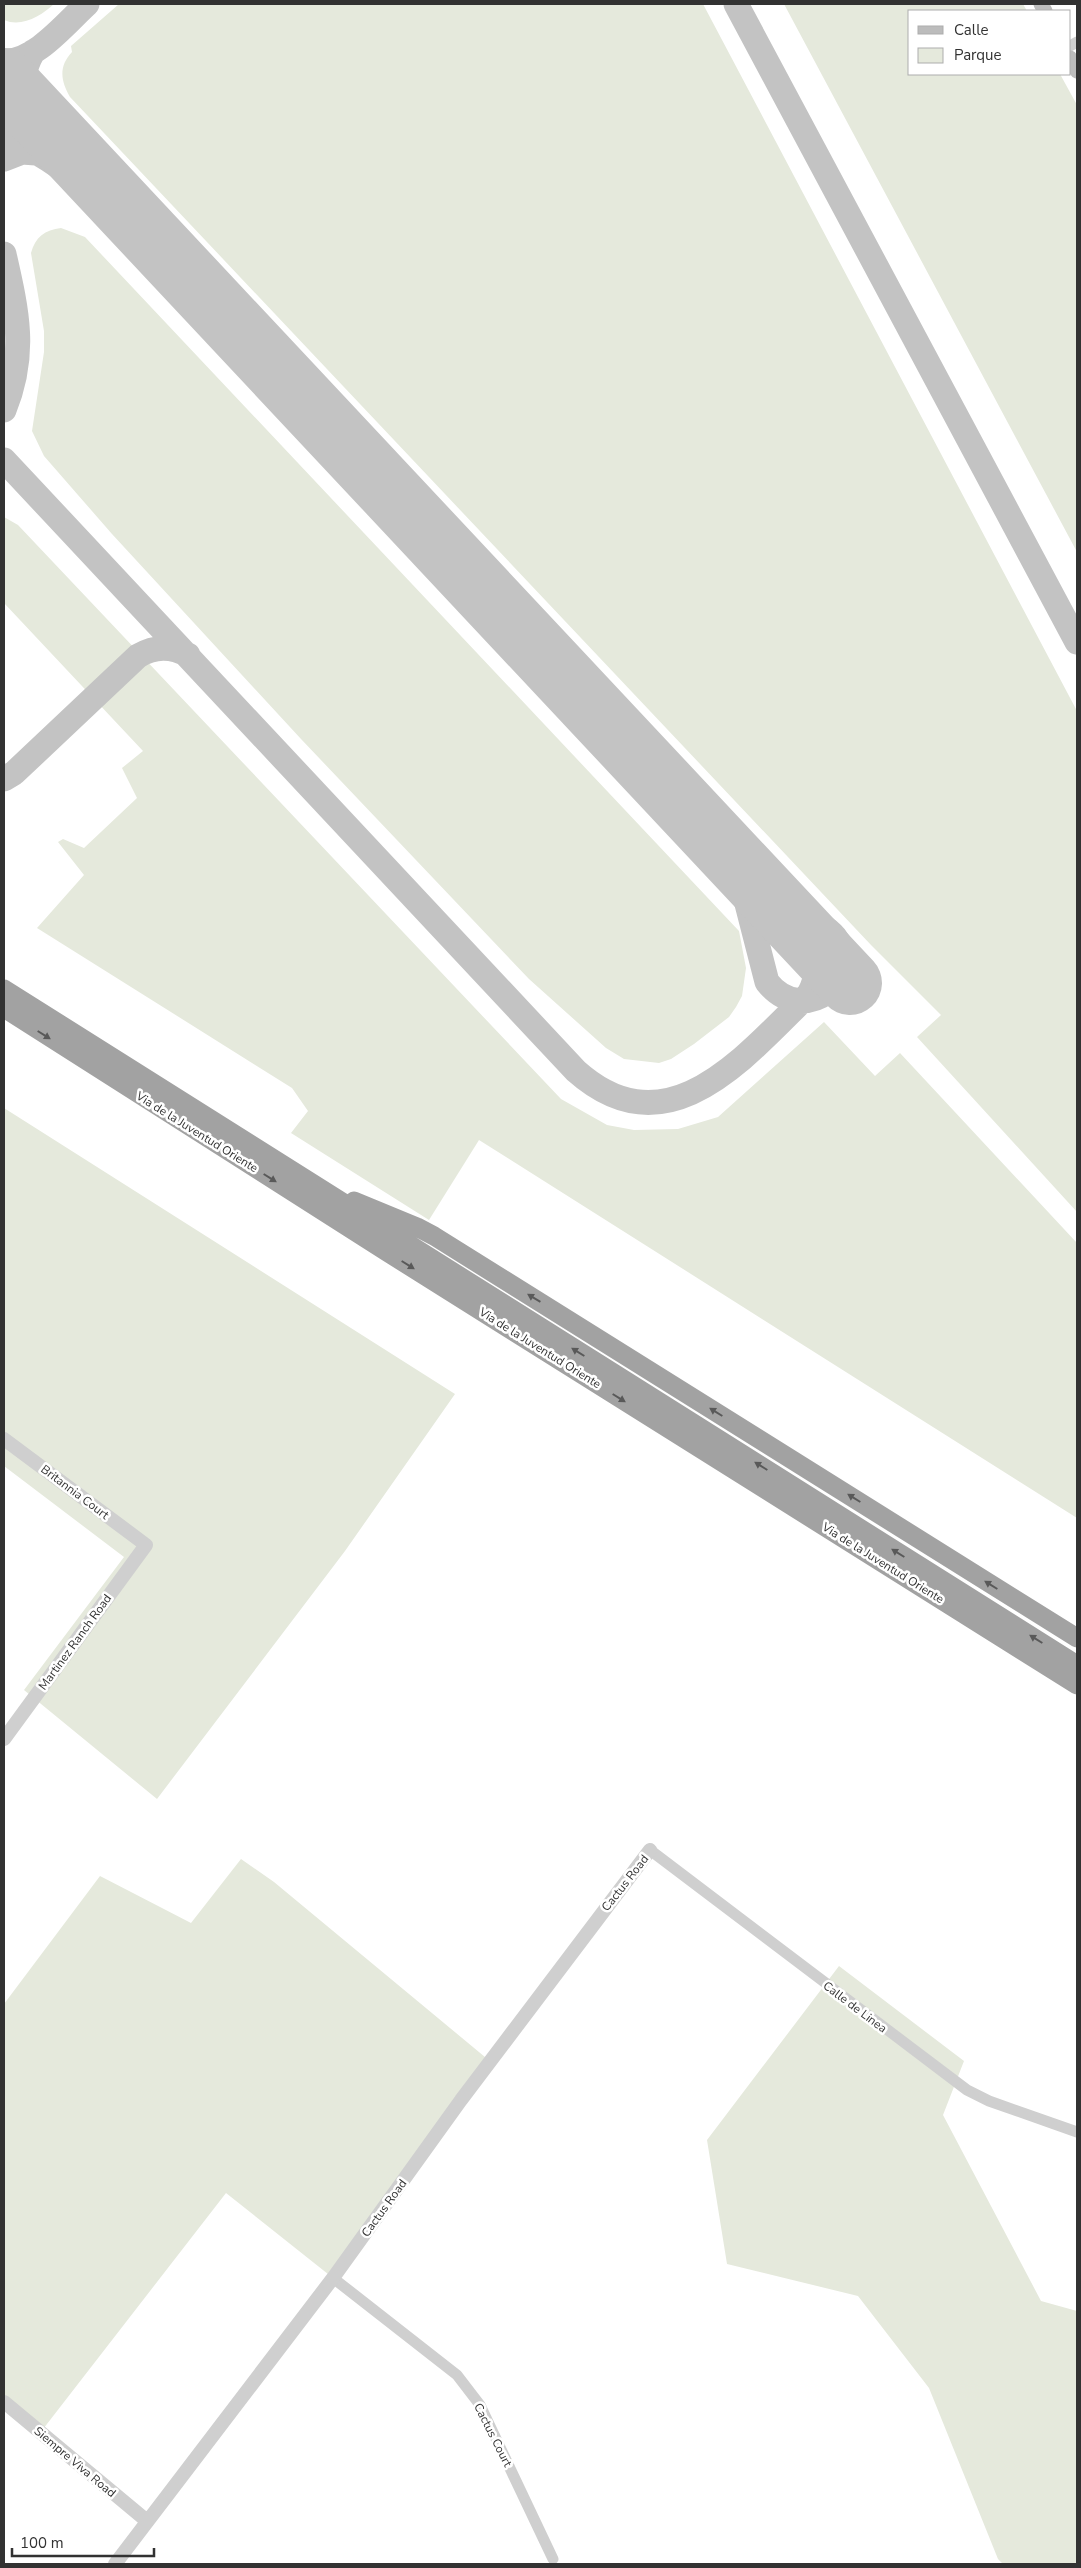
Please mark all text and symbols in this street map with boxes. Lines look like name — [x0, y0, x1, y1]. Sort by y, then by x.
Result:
legend — [908, 10, 1071, 75]
text: Calle — [954, 20, 989, 40]
text: Parque — [954, 45, 1002, 65]
one-way arrow — [38, 1031, 51, 1040]
street label: Via de la Juventud Oriente — [132, 1087, 261, 1176]
one-way arrow — [264, 1174, 277, 1183]
one-way arrow — [401, 1261, 414, 1270]
one-way arrow — [527, 1293, 540, 1302]
street label: Via de la Juventud Oriente — [475, 1303, 604, 1392]
one-way arrow — [572, 1348, 585, 1357]
one-way arrow — [613, 1394, 626, 1403]
one-way arrow — [710, 1407, 723, 1417]
street label: Britannia Court — [38, 1461, 113, 1523]
one-way arrow — [754, 1462, 767, 1471]
one-way arrow — [847, 1494, 860, 1503]
street label: Via de la Juventud Oriente — [818, 1518, 947, 1607]
one-way arrow — [892, 1548, 905, 1557]
one-way arrow — [985, 1580, 998, 1589]
street label: Martinez Ranch Road — [35, 1591, 115, 1693]
one-way arrow — [1029, 1634, 1043, 1644]
street label: Cactus Road — [598, 1851, 652, 1915]
street label: Calle de Linea — [820, 1978, 890, 2036]
street label: Cactus Road — [358, 2176, 410, 2240]
street label: Cactus Court — [470, 2400, 516, 2470]
street label: Siempre Viva Road — [31, 2423, 119, 2501]
scale bar — [12, 2526, 155, 2558]
text: 100 m — [20, 2533, 64, 2553]

